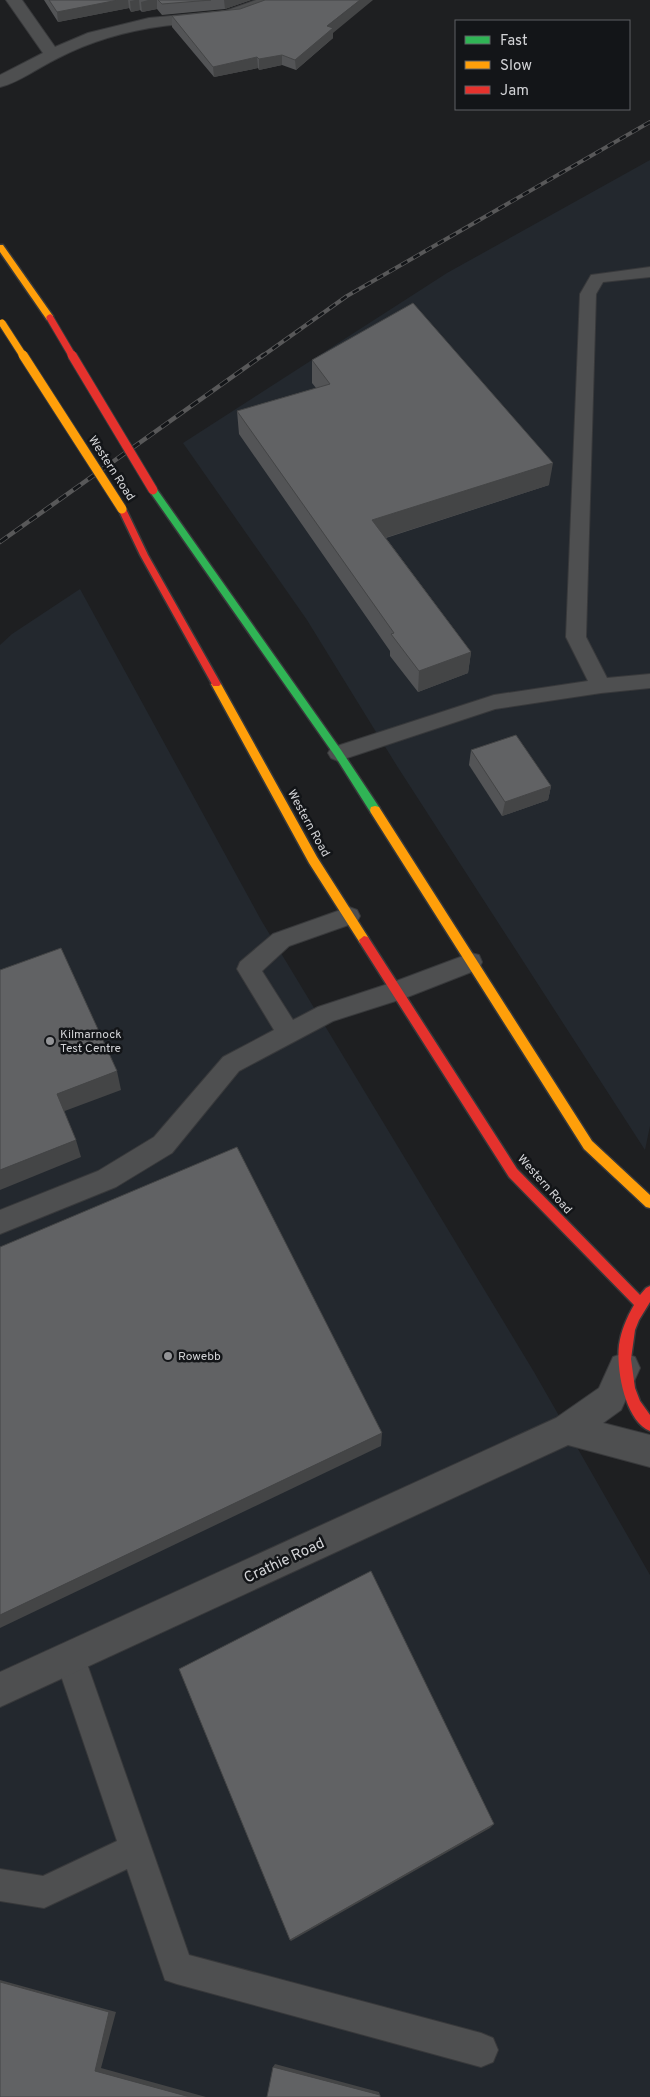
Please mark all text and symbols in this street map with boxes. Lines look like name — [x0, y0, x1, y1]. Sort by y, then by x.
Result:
legend — [455, 20, 630, 110]
text: Fast — [500, 32, 528, 51]
text: Slow — [500, 57, 532, 76]
text: Jam — [500, 82, 529, 101]
street label: Western Road — [84, 433, 138, 504]
street label: Western Road — [283, 787, 333, 860]
place label: Kilmarnock Test Centre — [60, 1027, 122, 1057]
marker: Kilmarnock Test Centre — [44, 1035, 56, 1047]
street label: Western Road — [513, 1152, 575, 1218]
place label: Rowebb — [178, 1349, 221, 1365]
marker: Rowebb — [162, 1350, 174, 1362]
street label: Crathie Road — [241, 1534, 328, 1588]

